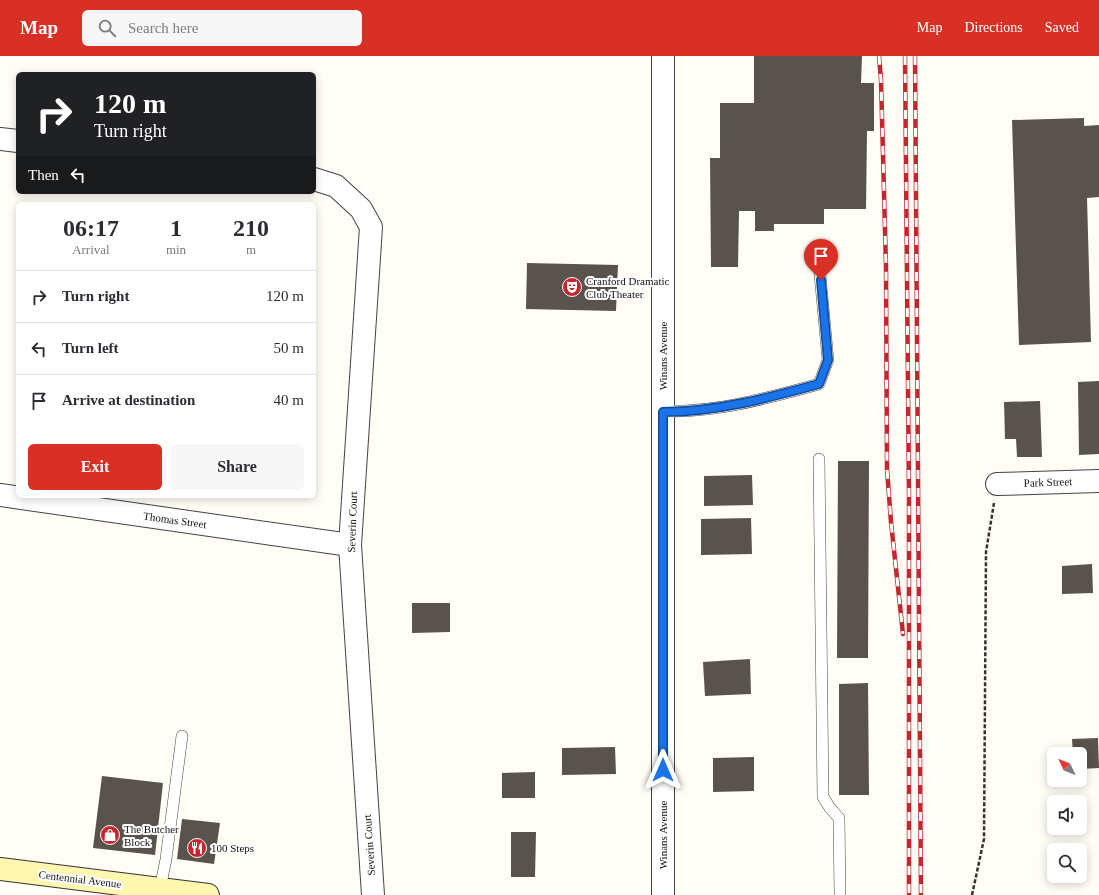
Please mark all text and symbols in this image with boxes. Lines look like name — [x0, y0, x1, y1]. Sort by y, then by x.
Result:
search box — [82, 10, 362, 46]
text: Map — [20, 17, 58, 38]
icon: search — [96, 17, 118, 39]
text: Search here — [128, 20, 198, 36]
text: Map — [917, 20, 942, 35]
text: Directions — [964, 20, 1023, 35]
text: Saved — [1045, 20, 1079, 35]
icon: right — [28, 88, 80, 140]
text: 120 m — [94, 88, 166, 119]
text: Turn right — [94, 121, 167, 141]
icon: left — [67, 164, 89, 186]
text: Then — [28, 167, 59, 183]
text: 06:17 — [63, 215, 119, 241]
text: 1 — [170, 215, 182, 241]
text: 210 — [233, 215, 269, 241]
pin — [804, 239, 838, 280]
text: Arrival — [72, 242, 110, 257]
text: min — [166, 242, 186, 257]
text: m — [246, 242, 256, 257]
icon: arrive — [810, 245, 832, 267]
place label: Cranford Dramatic Club Theater — [586, 275, 669, 300]
theatre icon: Cranford Dramatic Club Theater — [561, 276, 583, 298]
icon: right — [28, 286, 50, 308]
text: Turn right — [62, 288, 129, 304]
text: 120 m — [266, 288, 304, 304]
street label: Winans Avenue — [657, 322, 669, 390]
icon: left — [28, 338, 50, 360]
text: Turn left — [62, 340, 119, 356]
text: 50 m — [274, 340, 304, 356]
icon: arrive — [28, 390, 50, 412]
text: Arrive at destination — [62, 392, 195, 408]
text: 40 m — [274, 392, 304, 408]
button: Exit — [28, 444, 162, 490]
button: Share — [170, 444, 304, 490]
street label: Park Street — [1024, 475, 1072, 489]
street label: Severin Court — [345, 491, 359, 553]
street label: Thomas Street — [143, 510, 207, 530]
north arrow — [1047, 747, 1087, 787]
map controls — [1047, 747, 1087, 883]
position arrow — [642, 749, 684, 791]
button: sound — [1047, 795, 1087, 835]
street label: Winans Avenue — [657, 801, 669, 869]
street label: Severin Court — [361, 814, 377, 876]
place label: The Butcher Block — [124, 823, 179, 848]
shop icon: The Butcher Block — [99, 824, 121, 846]
restaurant icon: 100 Steps — [186, 837, 208, 859]
place label: 100 Steps — [211, 842, 254, 854]
button: search — [1047, 843, 1087, 883]
street label: Centennial Avenue — [38, 868, 122, 890]

